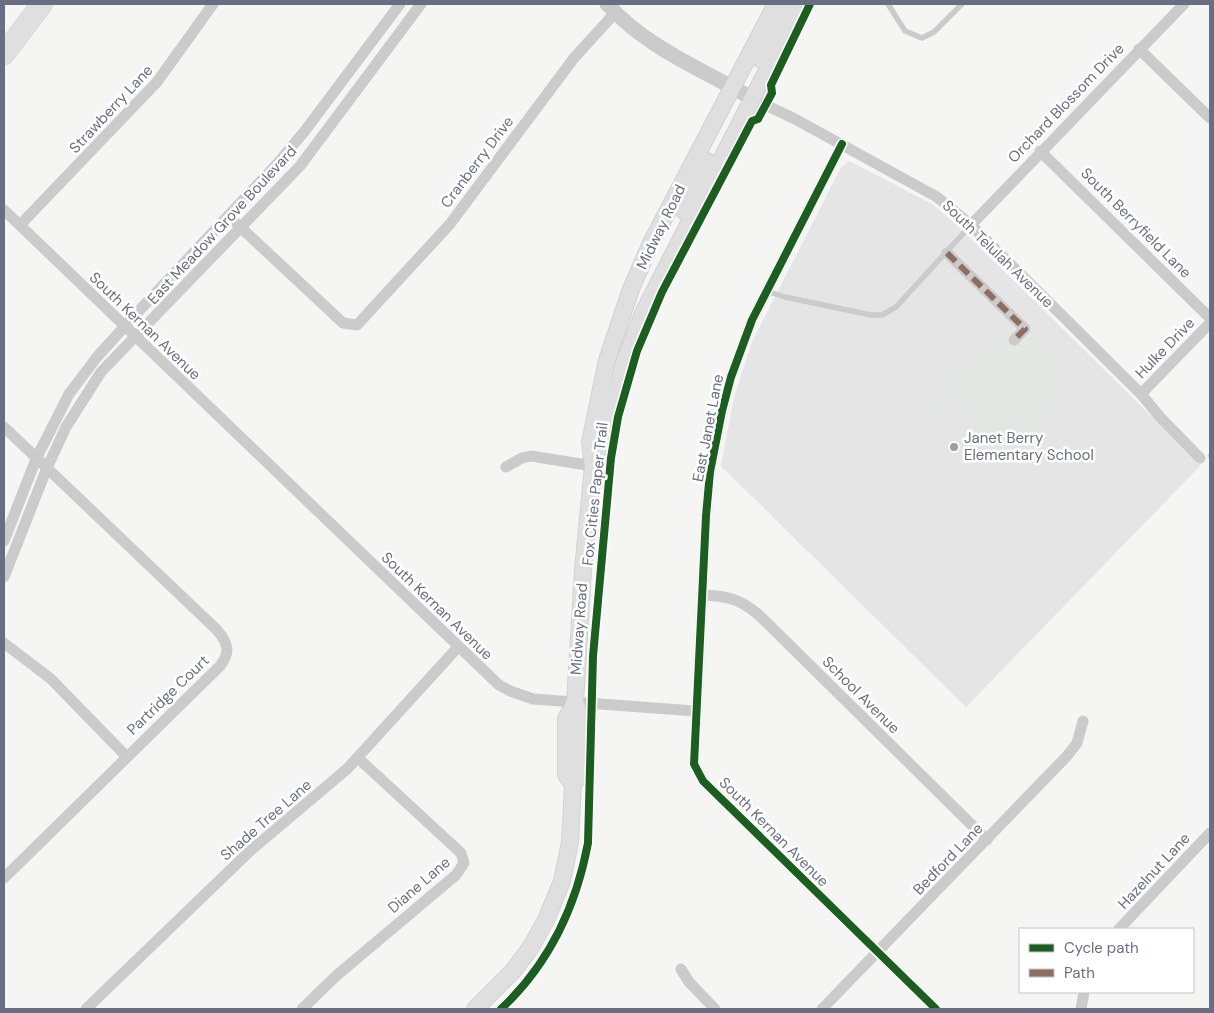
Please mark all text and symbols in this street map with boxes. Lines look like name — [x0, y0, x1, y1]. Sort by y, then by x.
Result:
street label: Orchard Blossom Drive — [1004, 39, 1128, 167]
street label: Strawberry Lane — [65, 60, 157, 158]
street label: Cranberry Drive — [436, 112, 518, 212]
street label: East Meadow Grove Boulevard — [143, 141, 301, 309]
street label: South Berryfield Lane — [1076, 163, 1196, 283]
street label: Midway Road — [632, 181, 690, 273]
street label: South Telulah Avenue — [938, 196, 1058, 312]
street label: South Kernan Avenue — [85, 268, 205, 384]
street label: Hulke Drive — [1131, 313, 1199, 383]
street label: East Janet Lane — [688, 372, 728, 484]
street label: Fox Cities Paper Trail — [578, 421, 612, 567]
place label: Janet Berry Elementary School — [964, 428, 1094, 465]
marker: Janet Berry Elementary School — [948, 441, 960, 453]
street label: South Kernan Avenue — [377, 548, 497, 664]
street label: Midway Road — [566, 582, 592, 676]
street label: Partridge Court — [123, 651, 213, 739]
street label: School Avenue — [818, 652, 904, 738]
street label: South Kernan Avenue — [715, 773, 833, 891]
street label: Shade Tree Lane — [216, 775, 316, 865]
street label: Bedford Lane — [909, 819, 987, 899]
street label: Hazelnut Lane — [1113, 829, 1195, 913]
street label: Diane Lane — [384, 852, 454, 918]
legend — [1019, 928, 1194, 993]
text: Cycle path — [1064, 938, 1139, 958]
text: Path — [1064, 963, 1095, 983]

